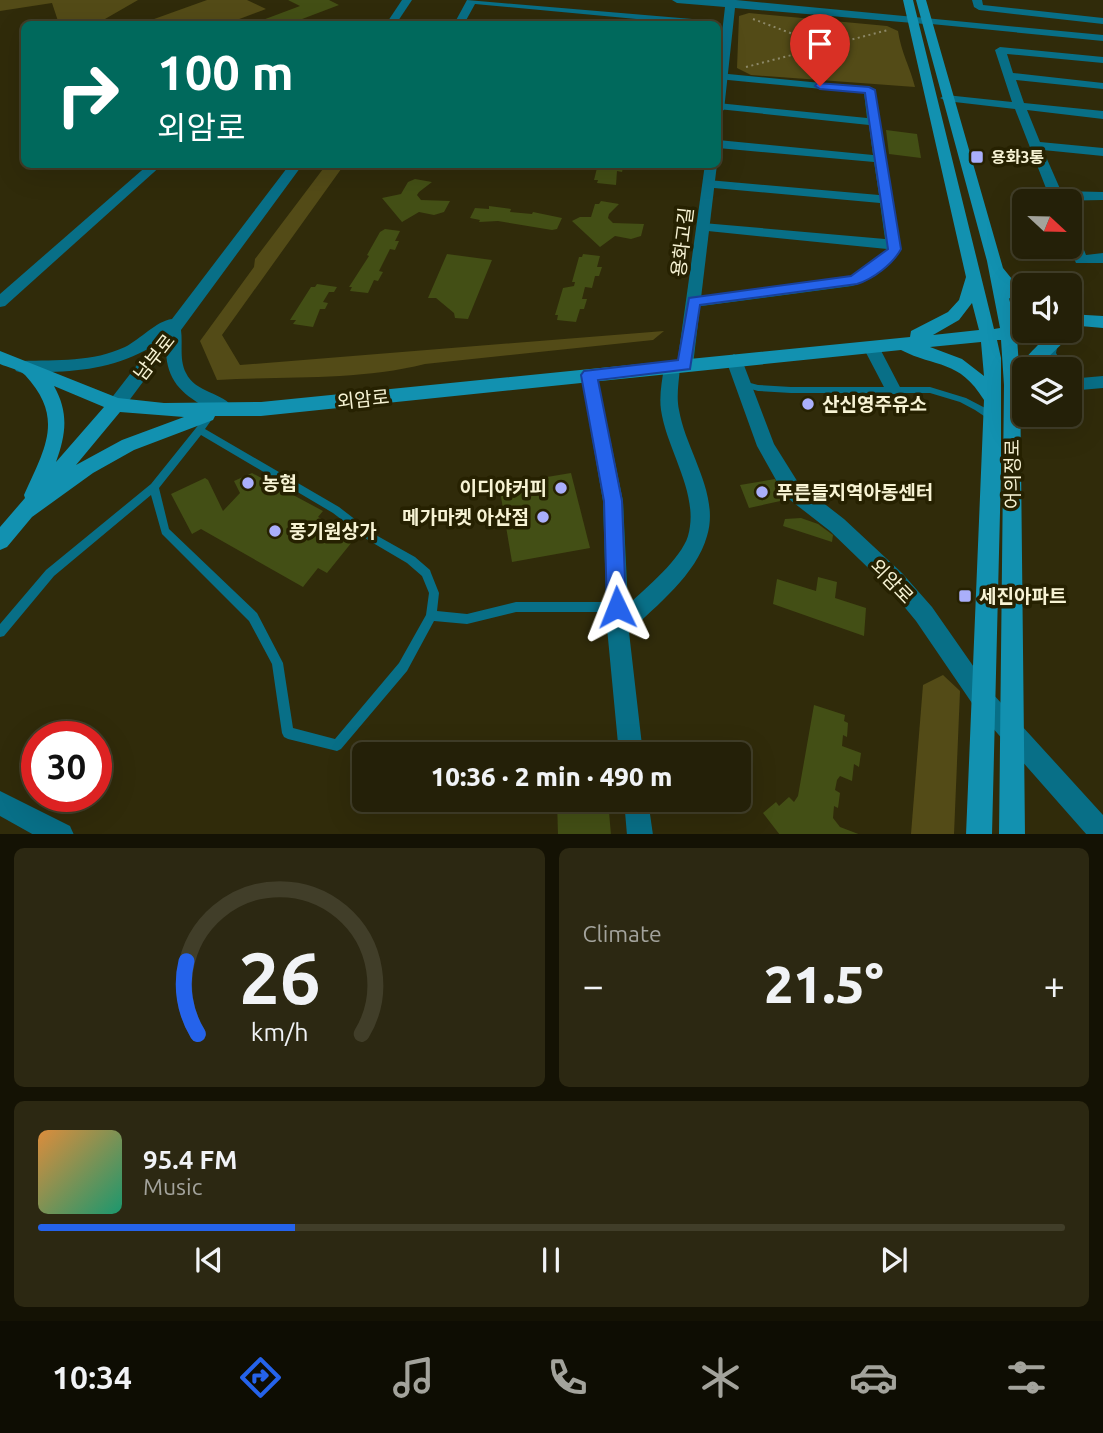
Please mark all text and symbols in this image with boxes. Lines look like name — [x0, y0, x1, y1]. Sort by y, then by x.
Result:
pin — [790, 14, 850, 86]
icon: arrive — [801, 25, 839, 63]
text: 100 m — [157, 44, 294, 99]
icon: right — [42, 49, 133, 140]
text: 외암로 — [157, 109, 245, 145]
place label: 용화3통 — [991, 148, 1044, 166]
marker: 용화3통 — [969, 149, 985, 165]
north arrow — [1012, 189, 1082, 259]
map controls — [1012, 189, 1082, 427]
street label: 용화고길 — [667, 206, 697, 278]
button: sound — [1012, 273, 1082, 343]
street label: 남부로 — [129, 330, 179, 384]
button: layers — [1012, 357, 1082, 427]
street label: 외암로 — [336, 385, 390, 413]
place label: 산신영주유소 — [822, 393, 927, 415]
marker: 산신영주유소 — [800, 396, 816, 412]
street label: 어의정로 — [1001, 439, 1023, 509]
place label: 농협 — [262, 472, 297, 494]
marker: 농협 — [240, 475, 256, 491]
place label: 이디야커피 — [460, 477, 547, 499]
marker: 이디야커피 — [553, 480, 569, 496]
place label: 푸른들지역아동센터 — [776, 481, 933, 503]
marker: 푸른들지역아동센터 — [754, 484, 770, 500]
place label: 메가마켓 아산점 — [402, 506, 529, 528]
marker: 메가마켓 아산점 — [535, 509, 551, 525]
place label: 풍기원상가 — [289, 520, 377, 542]
marker: 풍기원상가 — [267, 523, 283, 539]
street label: 외암로 — [866, 554, 918, 608]
position arrow — [580, 570, 654, 644]
place label: 세진아파트 — [979, 585, 1066, 607]
marker: 세진아파트 — [957, 588, 973, 604]
speed limit sign: 30 — [21, 721, 112, 812]
text: 10:36 · 2 min · 490 m — [431, 762, 672, 791]
text: Climate — [583, 921, 662, 946]
text: 26 — [238, 936, 320, 1018]
text: 21.5° — [764, 955, 884, 1013]
text: − — [583, 964, 604, 1006]
text: + — [1044, 964, 1065, 1006]
text: km/h — [250, 1017, 308, 1045]
text: 95.4 FM — [143, 1145, 237, 1174]
text: Music — [143, 1174, 202, 1199]
icon: previous — [190, 1241, 228, 1279]
icon: pause — [532, 1241, 570, 1279]
icon: next — [875, 1241, 913, 1279]
icon: directions — [236, 1353, 285, 1402]
icon: music — [389, 1353, 438, 1402]
icon: phone — [543, 1353, 592, 1402]
icon: climate — [696, 1353, 745, 1402]
icon: car — [849, 1353, 898, 1402]
icon: filters — [1002, 1353, 1051, 1402]
text: 10:34 — [52, 1359, 132, 1395]

